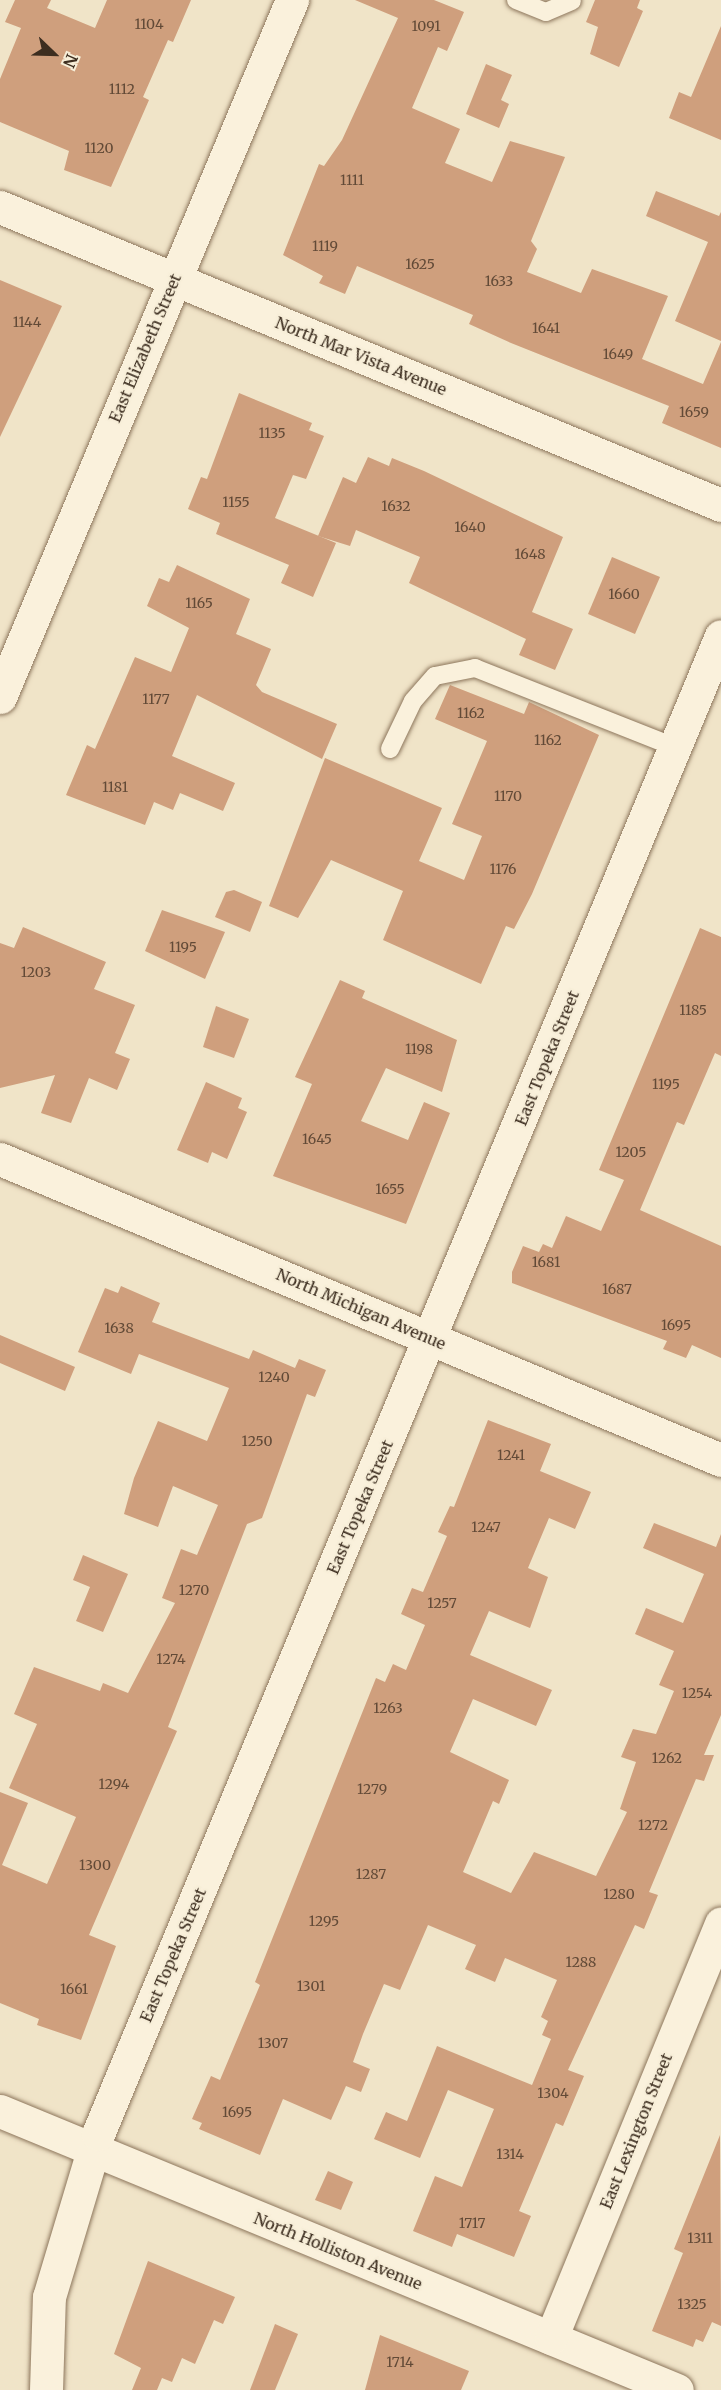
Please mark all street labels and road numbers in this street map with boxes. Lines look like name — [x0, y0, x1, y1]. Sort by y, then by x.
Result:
street label: East Elizabeth Street — [105, 271, 185, 425]
street label: North Mar Vista Avenue — [273, 313, 449, 399]
street label: East Topeka Street — [511, 988, 583, 1128]
street label: North Michigan Avenue — [273, 1265, 449, 1353]
street label: East Topeka Street — [323, 1437, 397, 1577]
street label: East Topeka Street — [136, 1885, 210, 2025]
street label: East Lexington Street — [596, 2050, 676, 2212]
street label: North Holliston Avenue — [251, 2208, 425, 2294]

